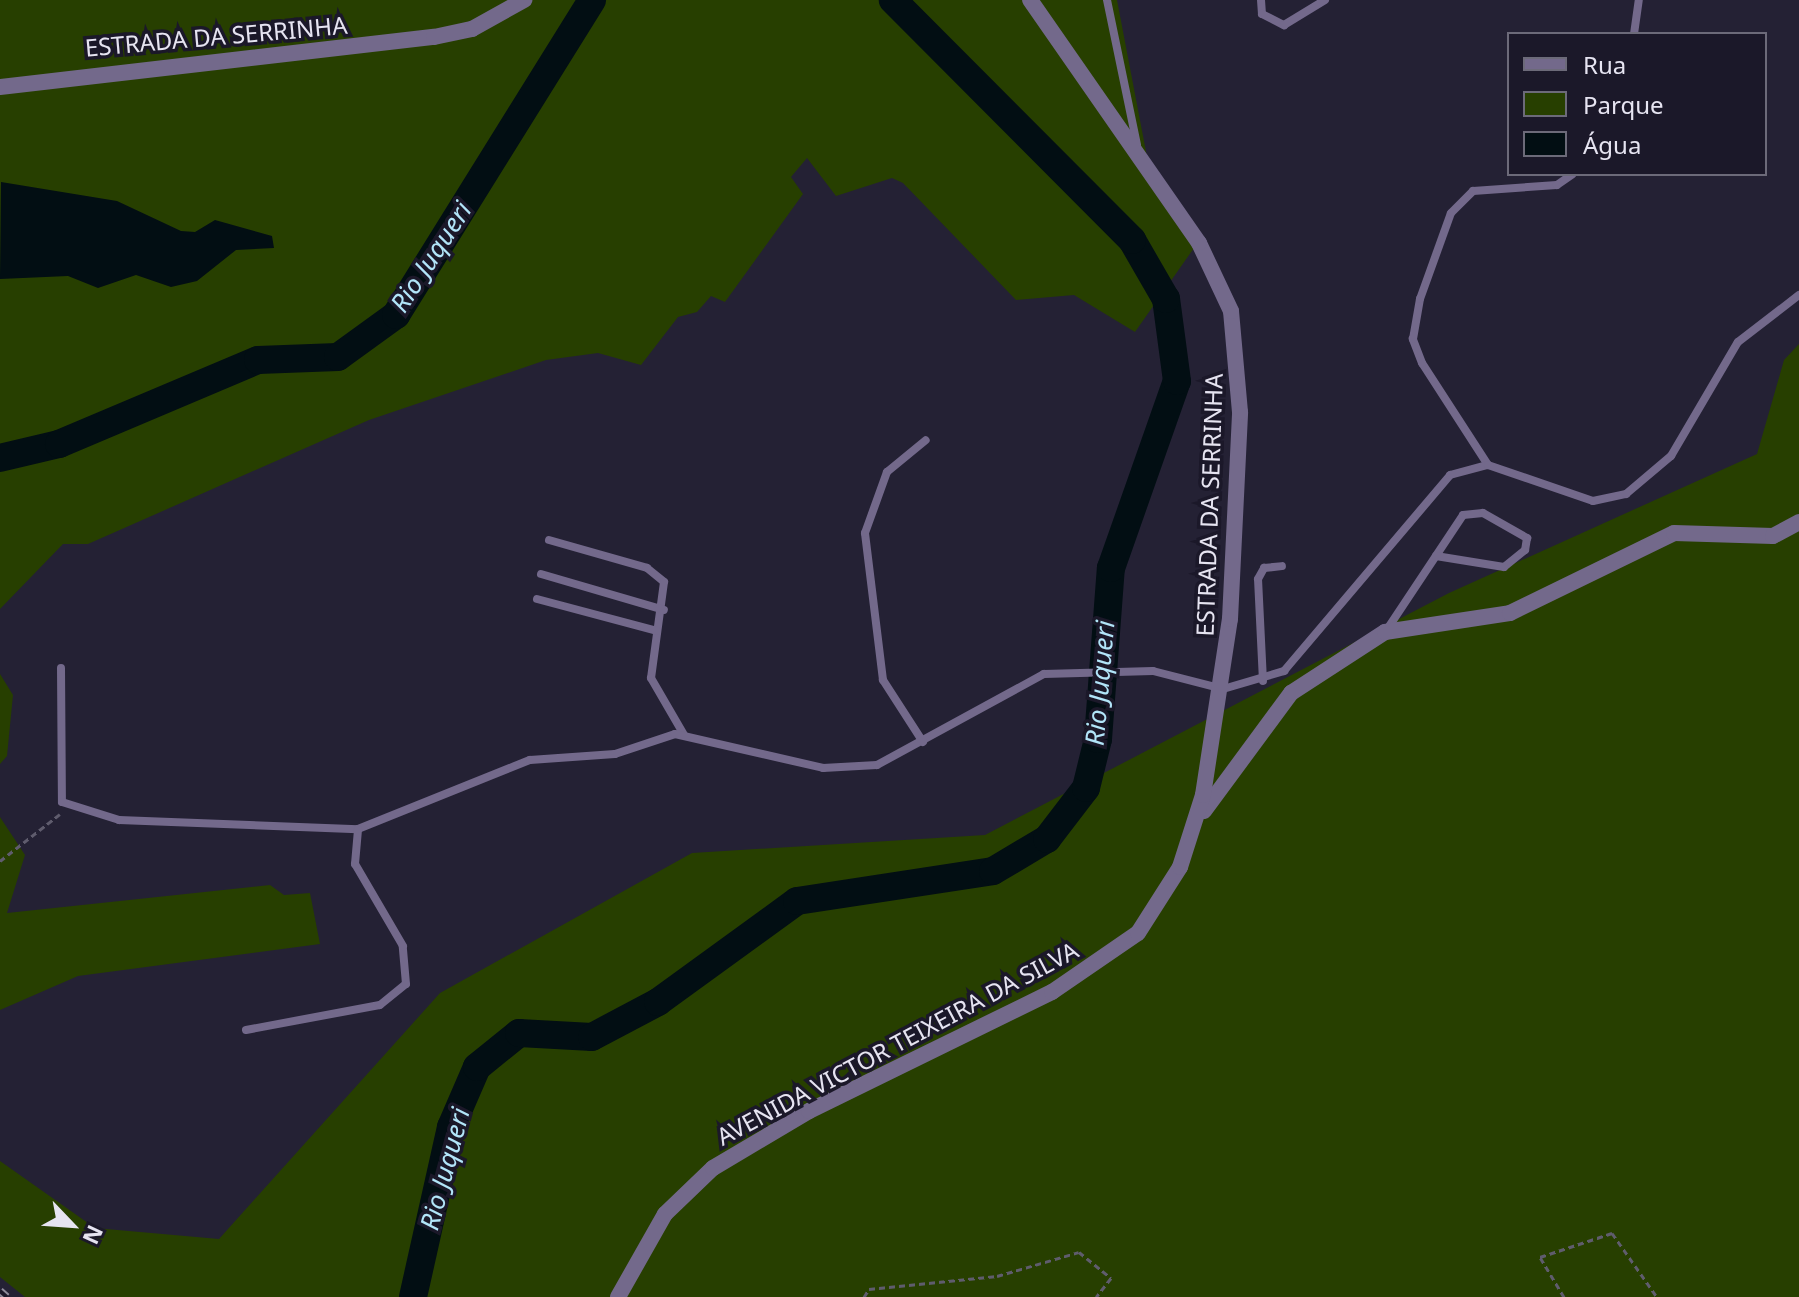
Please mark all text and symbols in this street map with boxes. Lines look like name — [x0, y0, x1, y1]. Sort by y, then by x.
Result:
street label: ESTRADA DA SERRINHA — [84, 10, 348, 62]
legend — [1507, 32, 1767, 176]
text: Rua — [1583, 48, 1626, 81]
text: Parque — [1583, 88, 1664, 121]
text: Água — [1583, 128, 1641, 161]
water label: Rio Juqueri — [384, 196, 478, 318]
street label: ESTRADA DA SERRINHA — [1190, 373, 1228, 637]
water label: Rio Juqueri — [1079, 619, 1121, 747]
street label: AVENIDA VICTOR TEIXEIRA DA SILVA — [711, 935, 1083, 1151]
water label: Rio Juqueri — [414, 1104, 476, 1234]
north arrow — [32, 1185, 112, 1265]
text: N — [76, 1221, 111, 1250]

